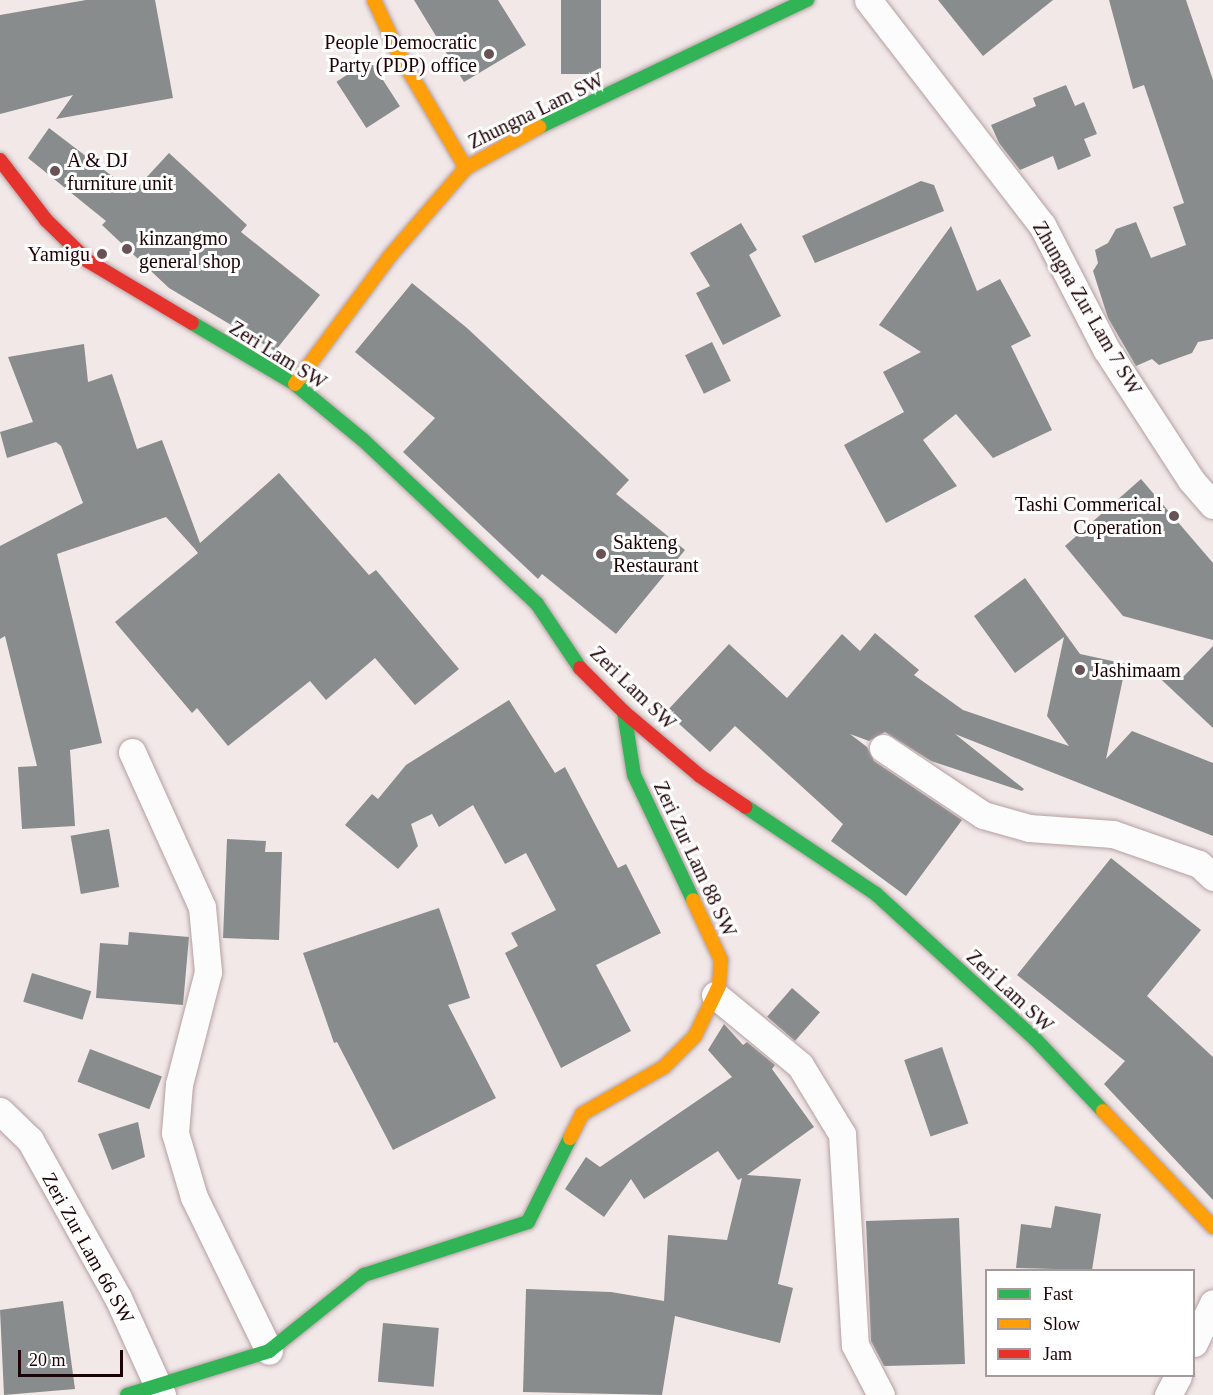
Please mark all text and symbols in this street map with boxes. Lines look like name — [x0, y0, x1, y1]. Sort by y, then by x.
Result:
place label: People Democratic Party (PDP) office — [324, 30, 477, 77]
marker: People Democratic Party (PDP) office — [482, 47, 496, 61]
street label: Zhungna Lam SW — [464, 68, 608, 154]
place label: A & DJ furniture unit — [67, 148, 173, 195]
marker: A & DJ furniture unit — [48, 164, 62, 178]
street label: Zhungna Zur Lam 7 SW — [1027, 217, 1147, 399]
place label: kinzangmo general shop — [139, 226, 241, 273]
place label: Yamigu — [28, 242, 90, 266]
marker: kinzangmo general shop — [120, 242, 134, 256]
marker: Yamigu — [95, 247, 109, 261]
street label: Zeri Lam SW — [225, 316, 331, 394]
place label: Tashi Commerical Coperation — [1015, 492, 1162, 539]
marker: Tashi Commerical Coperation — [1167, 509, 1181, 523]
place label: Sakteng Restaurant — [613, 530, 699, 577]
marker: Sakteng Restaurant — [594, 547, 608, 561]
street label: Zeri Lam SW — [585, 641, 681, 735]
place label: Jashimaam — [1092, 658, 1181, 682]
marker: Jashimaam — [1073, 663, 1087, 677]
street label: Zeri Zur Lam 88 SW — [648, 777, 742, 941]
street label: Zeri Lam SW — [962, 945, 1058, 1037]
street label: Zeri Zur Lam 66 SW — [37, 1168, 139, 1328]
legend — [985, 1269, 1195, 1377]
text: Fast — [1043, 1284, 1073, 1304]
text: Slow — [1043, 1314, 1080, 1334]
scale bar — [21, 1338, 126, 1376]
text: Jam — [1043, 1344, 1072, 1364]
text: 20 m — [29, 1350, 66, 1370]

